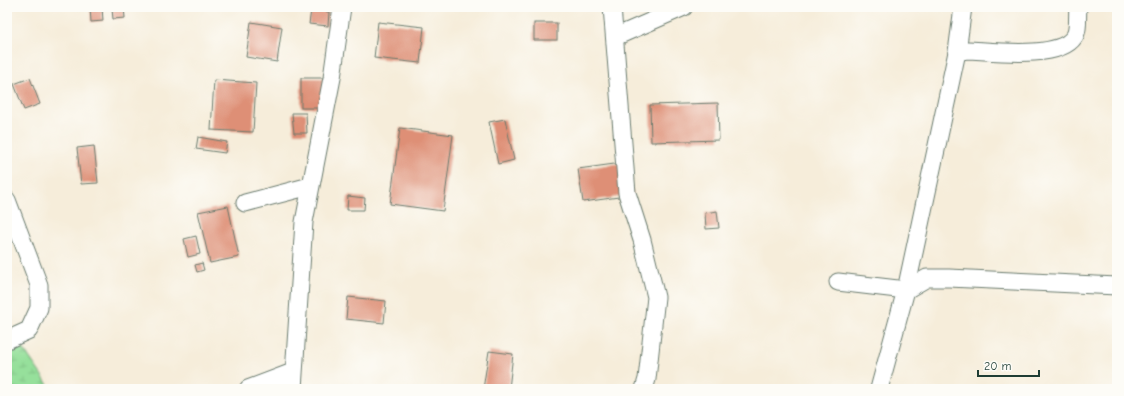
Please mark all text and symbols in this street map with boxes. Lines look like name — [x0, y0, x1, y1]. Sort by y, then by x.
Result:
scale bar — [978, 352, 1039, 378]
text: 20 m — [984, 359, 1012, 373]

